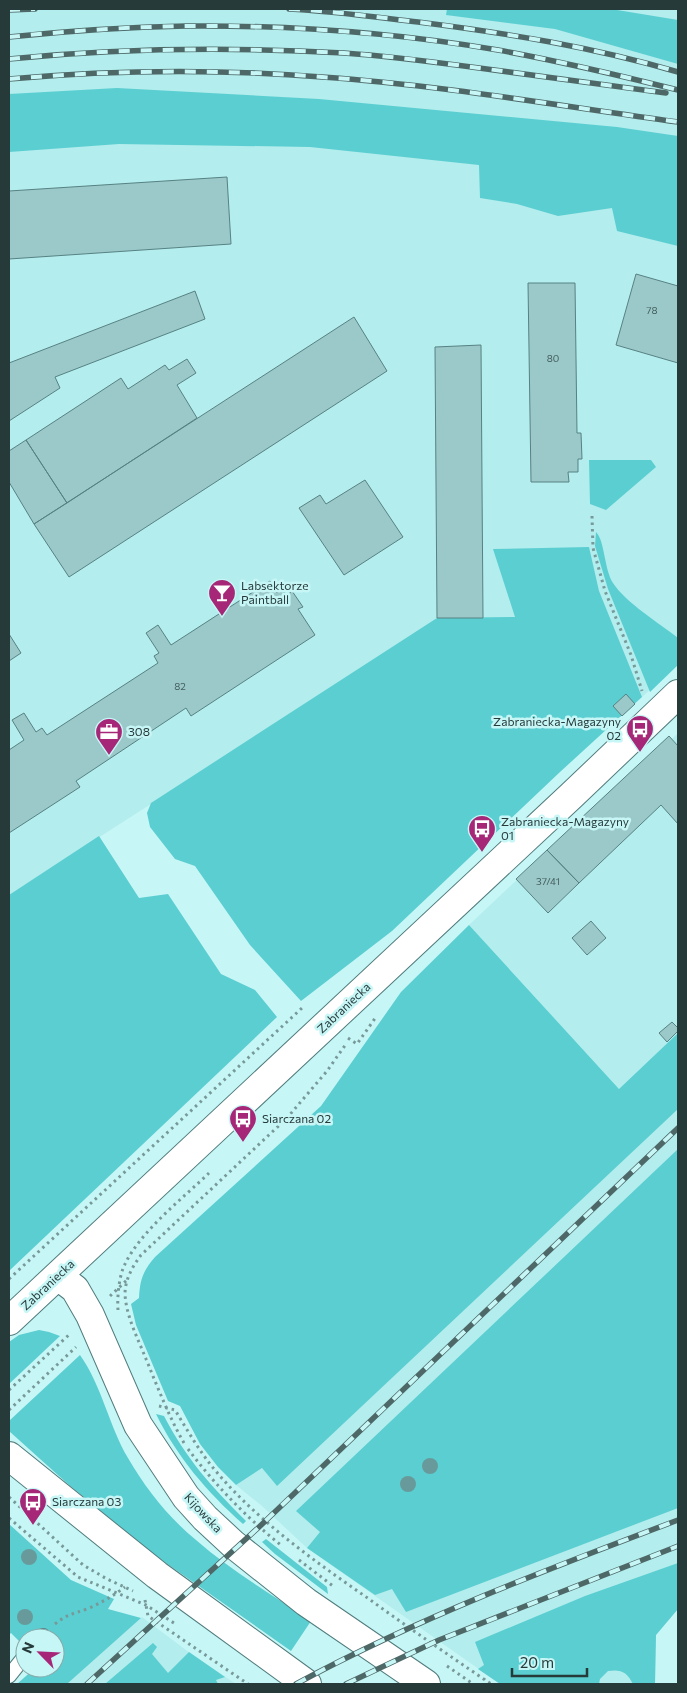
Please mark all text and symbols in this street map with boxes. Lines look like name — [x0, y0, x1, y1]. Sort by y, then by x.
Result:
house number: 78 — [646, 304, 658, 316]
house number: 80 — [547, 352, 559, 364]
bar icon: Labsektorze Paintball — [207, 578, 237, 617]
place label: Labsektorze Paintball — [241, 578, 309, 606]
house number: 82 — [174, 680, 186, 692]
place label: Zabraniecka-Magazyny 02 — [493, 714, 621, 742]
bus stop icon: Zabraniecka-Magazyny 02 — [625, 714, 655, 753]
office icon: 308 — [94, 717, 124, 756]
place label: 308 — [128, 724, 150, 738]
bus stop icon: Zabraniecka-Magazyny 01 — [467, 814, 497, 853]
place label: Zabraniecka-Magazyny 01 — [501, 814, 629, 842]
house number: 37/41 — [536, 875, 560, 887]
street label: Zabraniecka — [314, 979, 373, 1035]
bus stop icon: Siarczana 02 — [228, 1104, 258, 1143]
place label: Siarczana 02 — [262, 1111, 331, 1125]
street label: Zabraniecka — [18, 1256, 77, 1312]
bus stop icon: Siarczana 03 — [18, 1487, 48, 1526]
street label: Kijowska — [182, 1490, 226, 1535]
place label: Siarczana 03 — [52, 1494, 121, 1508]
north arrow — [15, 1628, 65, 1678]
text: N — [18, 1639, 38, 1656]
scale bar — [512, 1646, 587, 1678]
text: 20 m — [520, 1653, 554, 1671]

